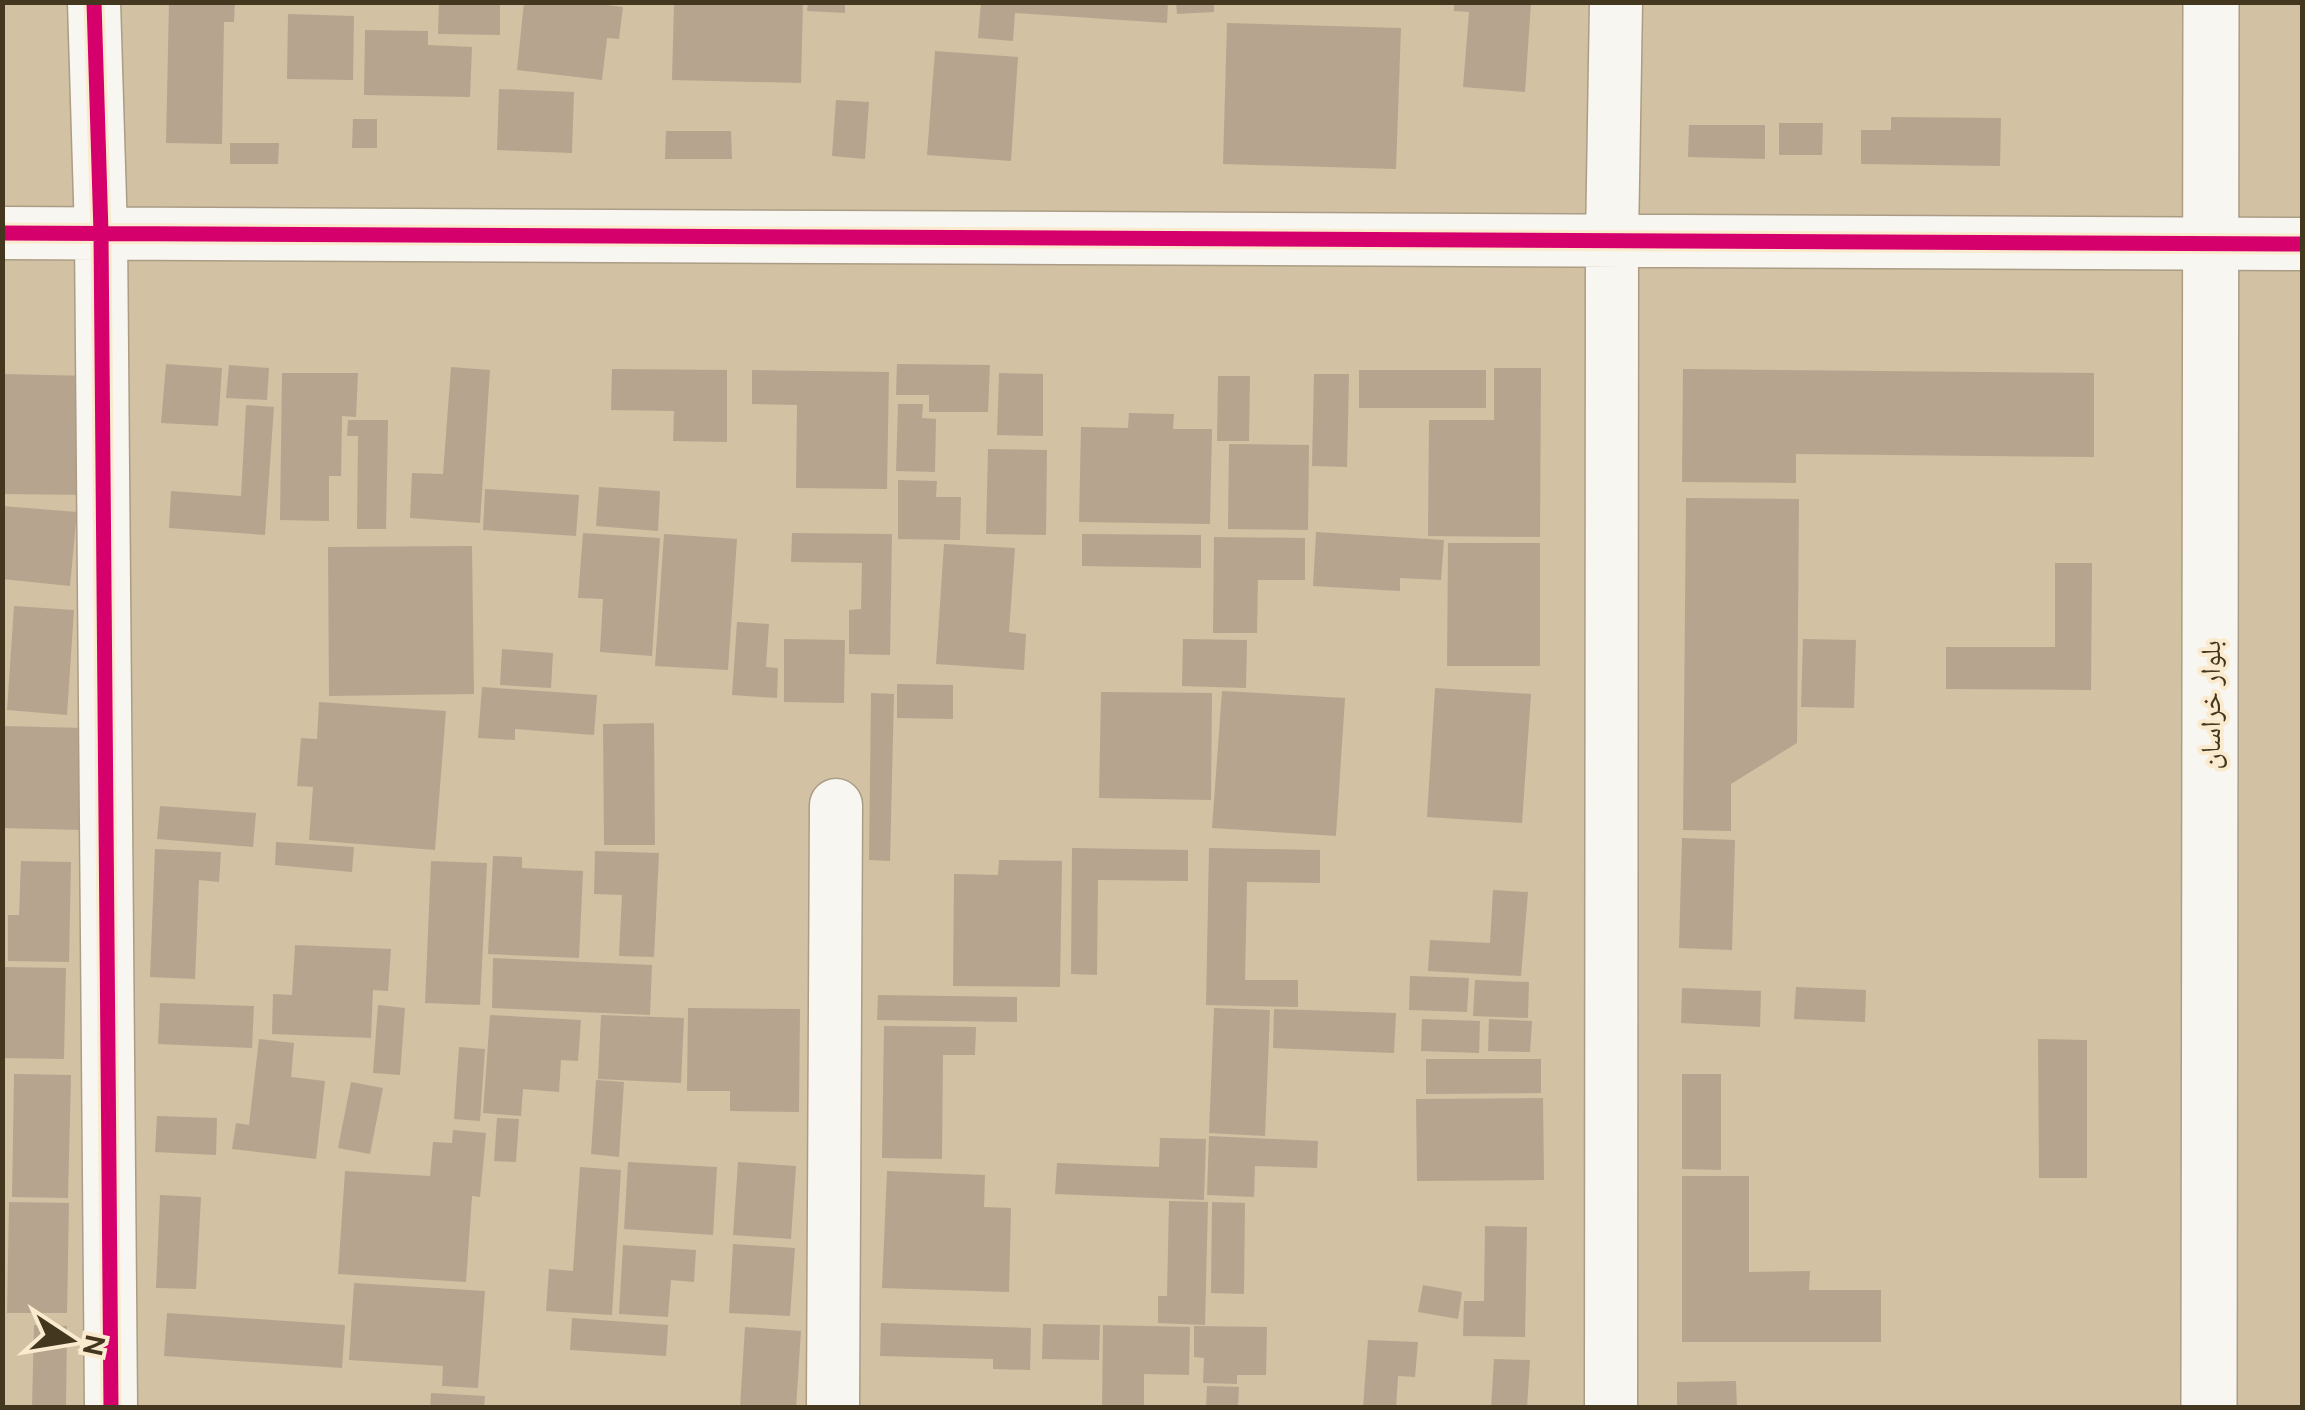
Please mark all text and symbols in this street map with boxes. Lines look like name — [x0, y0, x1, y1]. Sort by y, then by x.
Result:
street label: بلوار خراسان — [2194, 640, 2227, 770]
north arrow — [20, 1290, 120, 1390]
text: N — [78, 1332, 112, 1359]

